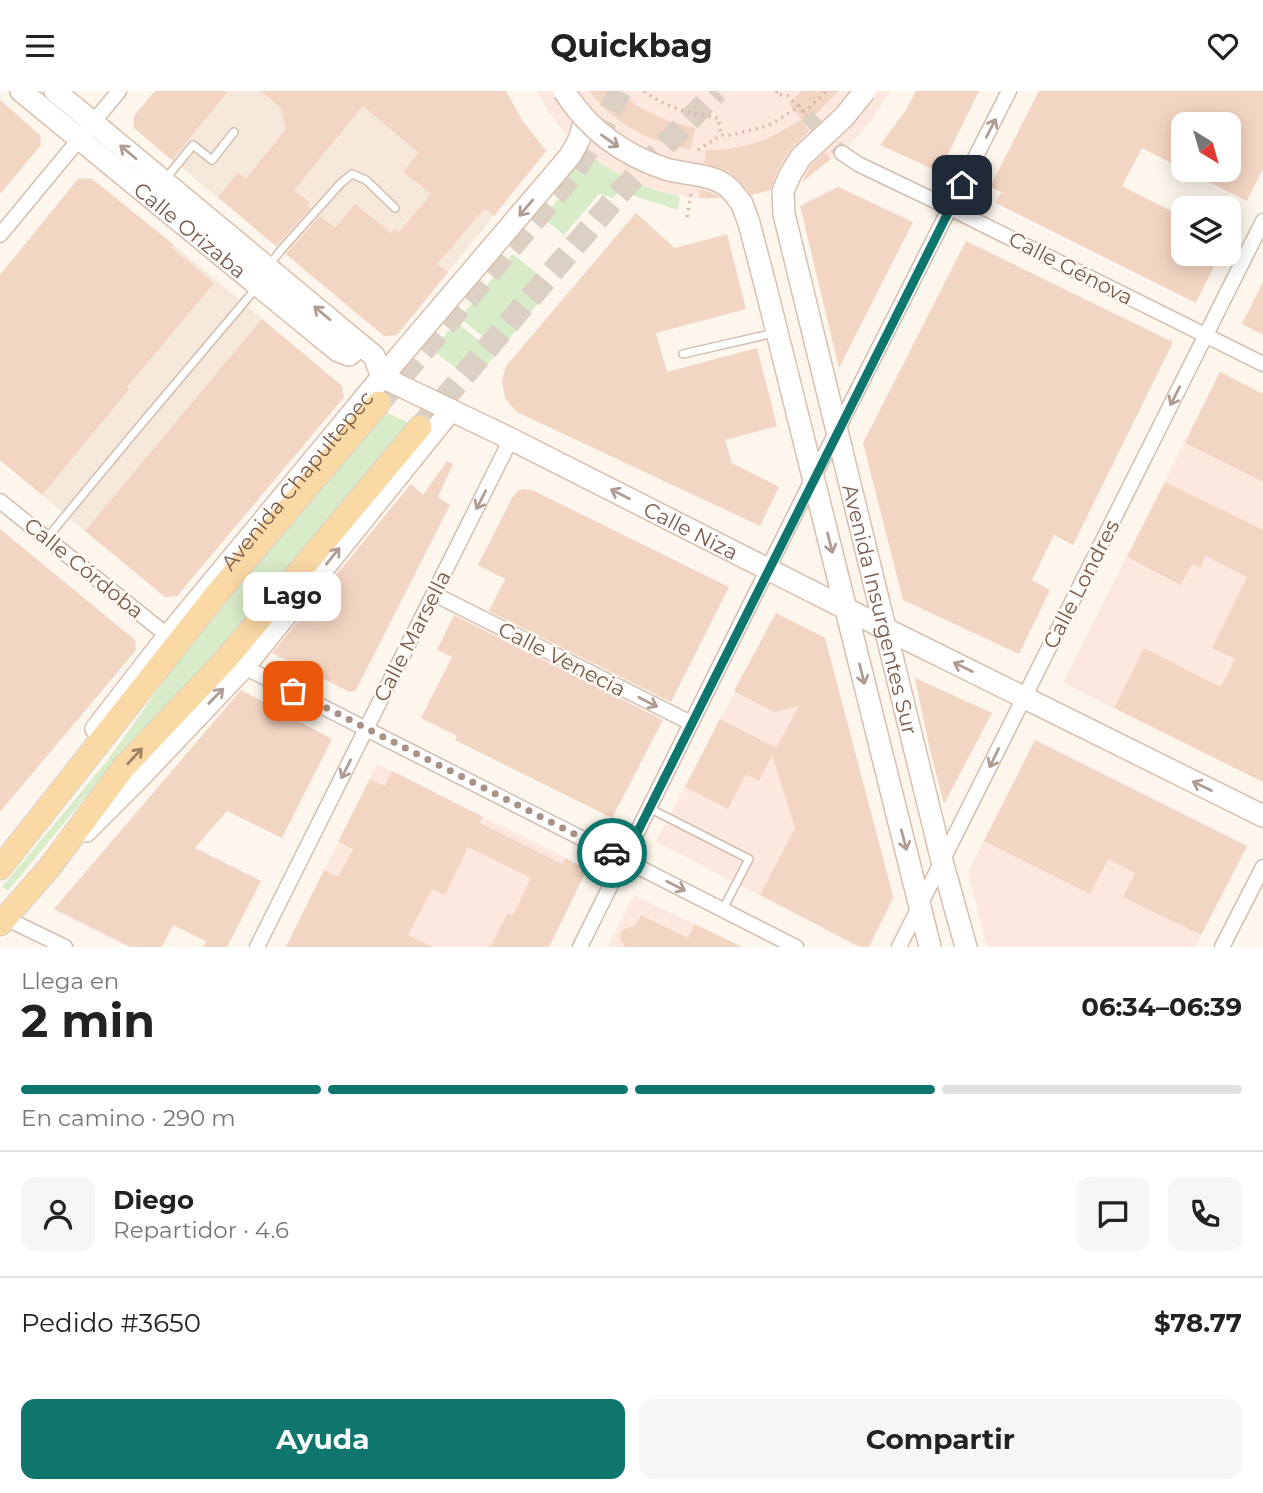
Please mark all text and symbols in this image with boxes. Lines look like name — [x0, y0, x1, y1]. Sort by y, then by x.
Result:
text: Quickbag — [550, 26, 713, 65]
icon: menu — [21, 27, 59, 65]
icon: heart — [1204, 27, 1242, 65]
north arrow — [1171, 112, 1241, 182]
map controls — [1171, 112, 1241, 266]
one-way arrow — [984, 118, 998, 139]
one-way arrow — [600, 134, 619, 148]
one-way arrow — [119, 144, 137, 160]
pin — [932, 155, 992, 215]
icon: home — [943, 166, 981, 204]
street label: Calle Orizaba — [129, 176, 252, 283]
button: layers — [1171, 196, 1241, 266]
one-way arrow — [518, 199, 534, 217]
street label: Calle Génova — [1005, 226, 1137, 310]
one-way arrow — [313, 305, 331, 321]
street label: Avenida Chapultepec — [216, 385, 378, 575]
one-way arrow — [1167, 385, 1181, 406]
street label: Avenida Insurgentes Sur — [838, 482, 923, 737]
one-way arrow — [610, 486, 631, 500]
one-way arrow — [473, 489, 487, 510]
street label: Calle Niza — [640, 496, 742, 565]
street label: Calle Córdoba — [19, 512, 149, 624]
street label: Calle Londres — [1038, 515, 1124, 653]
one-way arrow — [824, 531, 837, 554]
one-way arrow — [325, 548, 341, 566]
street label: Calle Marsella — [368, 566, 456, 706]
callout: Lago — [244, 572, 342, 621]
text: Lago — [262, 582, 322, 610]
street label: Calle Venecia — [494, 616, 630, 702]
one-way arrow — [953, 660, 974, 673]
pin — [263, 661, 323, 721]
one-way arrow — [856, 663, 869, 685]
icon: bag — [274, 672, 312, 710]
one-way arrow — [207, 688, 224, 705]
one-way arrow — [637, 695, 658, 709]
one-way arrow — [127, 748, 144, 765]
one-way arrow — [986, 748, 1000, 768]
one-way arrow — [339, 758, 353, 779]
one-way arrow — [1192, 779, 1213, 793]
courier — [577, 818, 647, 888]
one-way arrow — [898, 828, 911, 851]
icon: car — [593, 834, 631, 872]
one-way arrow — [665, 880, 686, 894]
text: Llega en — [21, 967, 119, 995]
text: 06:34–06:39 — [1081, 991, 1242, 1023]
text: 2 min — [21, 992, 155, 1049]
text: En camino · 290 m — [21, 1104, 236, 1132]
button: person — [21, 1177, 95, 1251]
button: chat — [1076, 1177, 1150, 1251]
button: phone — [1168, 1177, 1242, 1251]
text: Diego — [113, 1184, 194, 1216]
text: Repartidor · 4.6 — [113, 1216, 289, 1244]
text: Pedido #3650 — [21, 1307, 201, 1339]
text: $78.77 — [1154, 1307, 1242, 1339]
button: Ayuda — [21, 1399, 625, 1479]
button: Compartir — [639, 1399, 1242, 1479]

